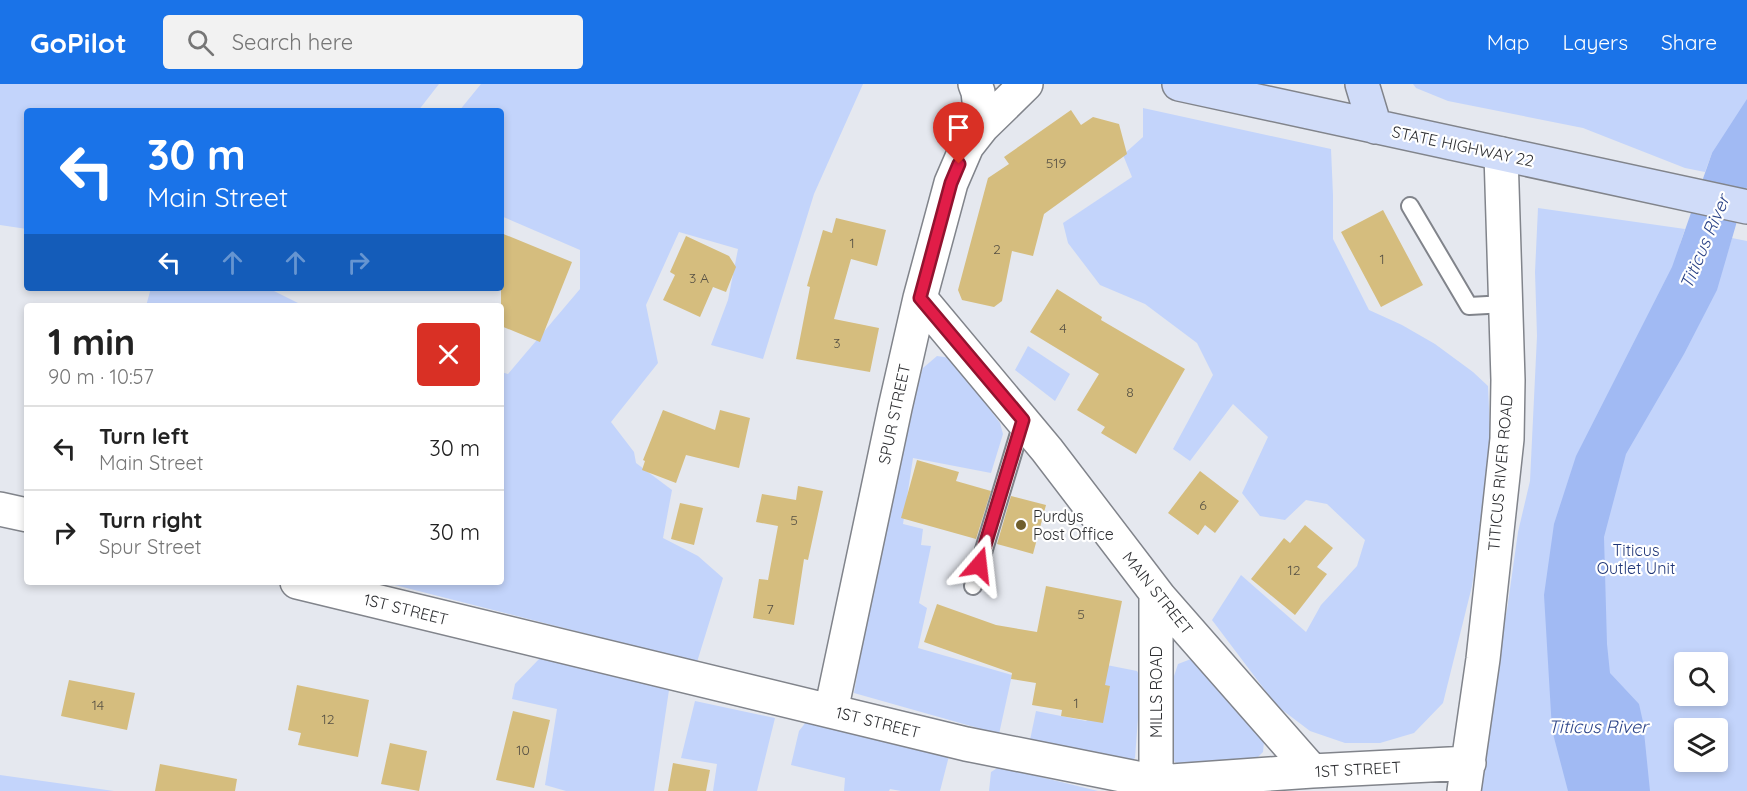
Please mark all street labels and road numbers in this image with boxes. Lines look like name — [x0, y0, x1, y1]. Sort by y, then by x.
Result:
street label: STATE HIGHWAY 22 — [1390, 121, 1536, 171]
street label: SPUR STREET — [874, 362, 914, 466]
street label: TITICUS RIVER ROAD — [1483, 394, 1517, 552]
street label: MAIN STREET — [1119, 548, 1198, 639]
street label: 1ST STREET — [362, 589, 451, 629]
street label: MILLS ROAD — [1146, 646, 1166, 738]
street label: 1ST STREET — [834, 702, 923, 742]
street label: 1ST STREET — [1314, 757, 1402, 781]

